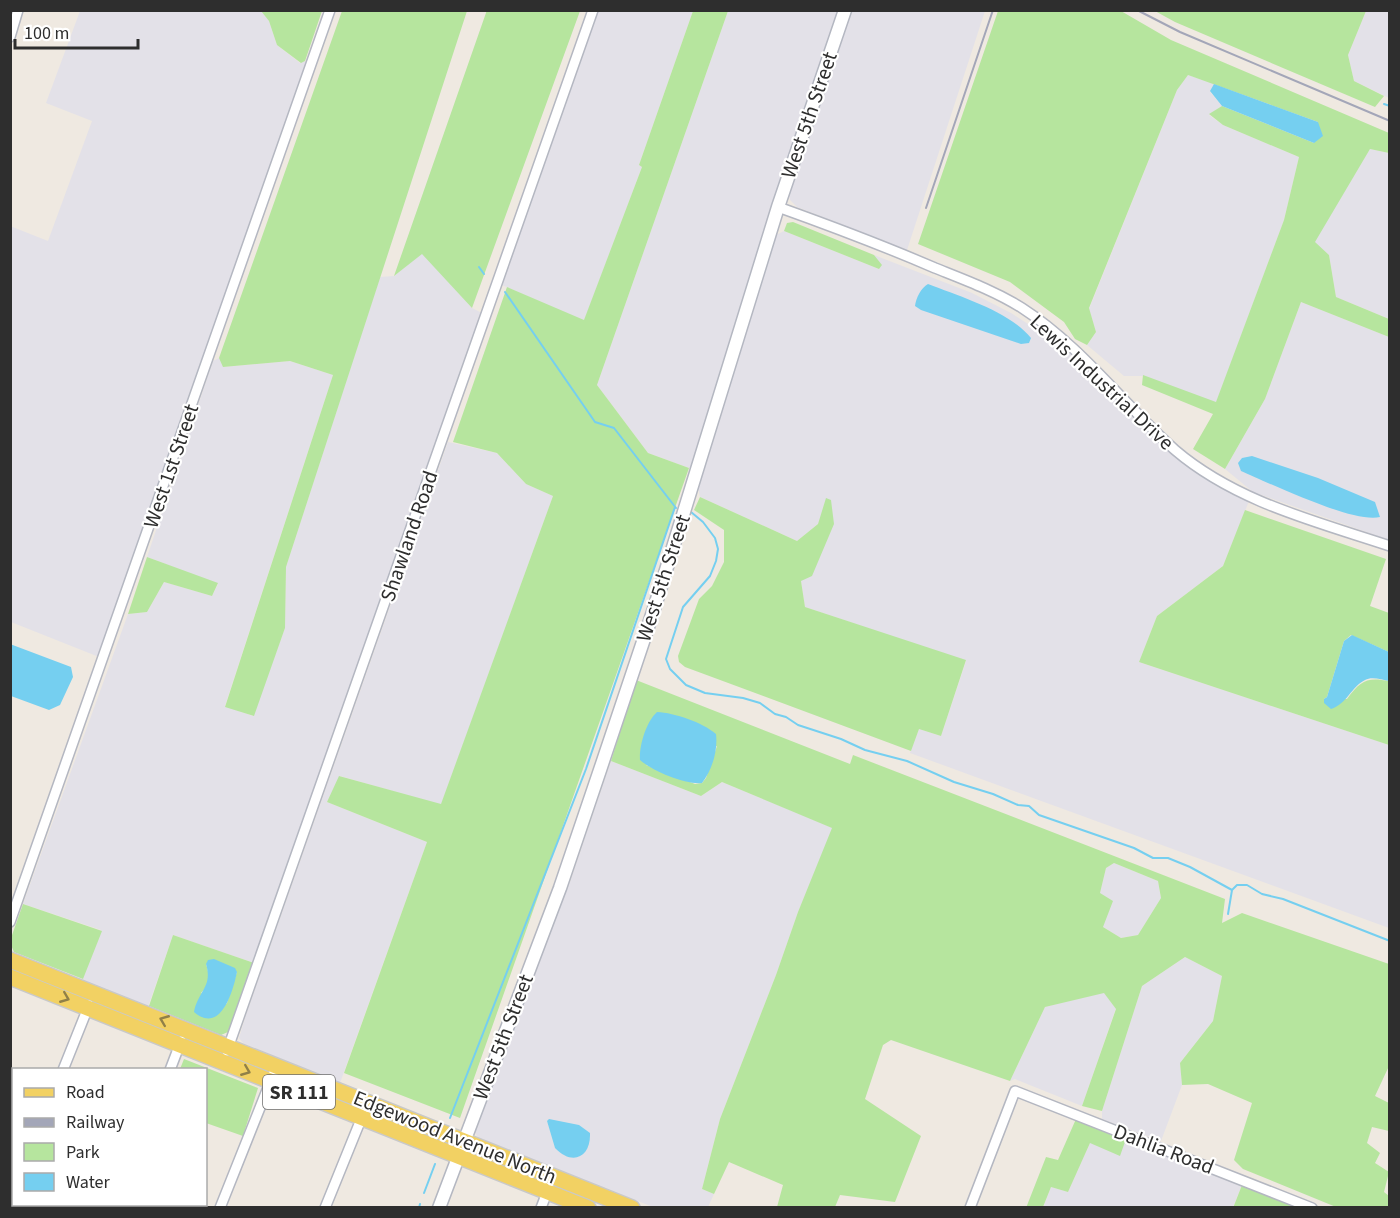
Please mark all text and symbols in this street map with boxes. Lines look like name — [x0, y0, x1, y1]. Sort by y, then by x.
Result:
scale bar — [15, 12, 138, 50]
text: 100 m — [24, 21, 69, 46]
street label: West 5th Street — [773, 48, 845, 182]
street label: Lewis Industrial Drive — [1023, 307, 1181, 457]
street label: West 1st Street — [136, 400, 206, 532]
street label: Shawland Road — [373, 467, 445, 605]
street label: West 5th Street — [628, 510, 698, 646]
street label: West 5th Street — [465, 970, 541, 1104]
one-way arrow — [59, 991, 70, 1003]
one-way arrow — [159, 1015, 169, 1028]
one-way arrow — [240, 1064, 251, 1076]
legend — [12, 1068, 207, 1206]
road number: SR 111 — [263, 1075, 335, 1109]
text: Road — [66, 1080, 105, 1105]
street label: Edgewood Avenue North — [349, 1083, 561, 1191]
text: Railway — [66, 1110, 125, 1135]
street label: Dahlia Road — [1109, 1116, 1219, 1182]
text: Park — [66, 1140, 100, 1165]
text: Water — [66, 1170, 110, 1195]

